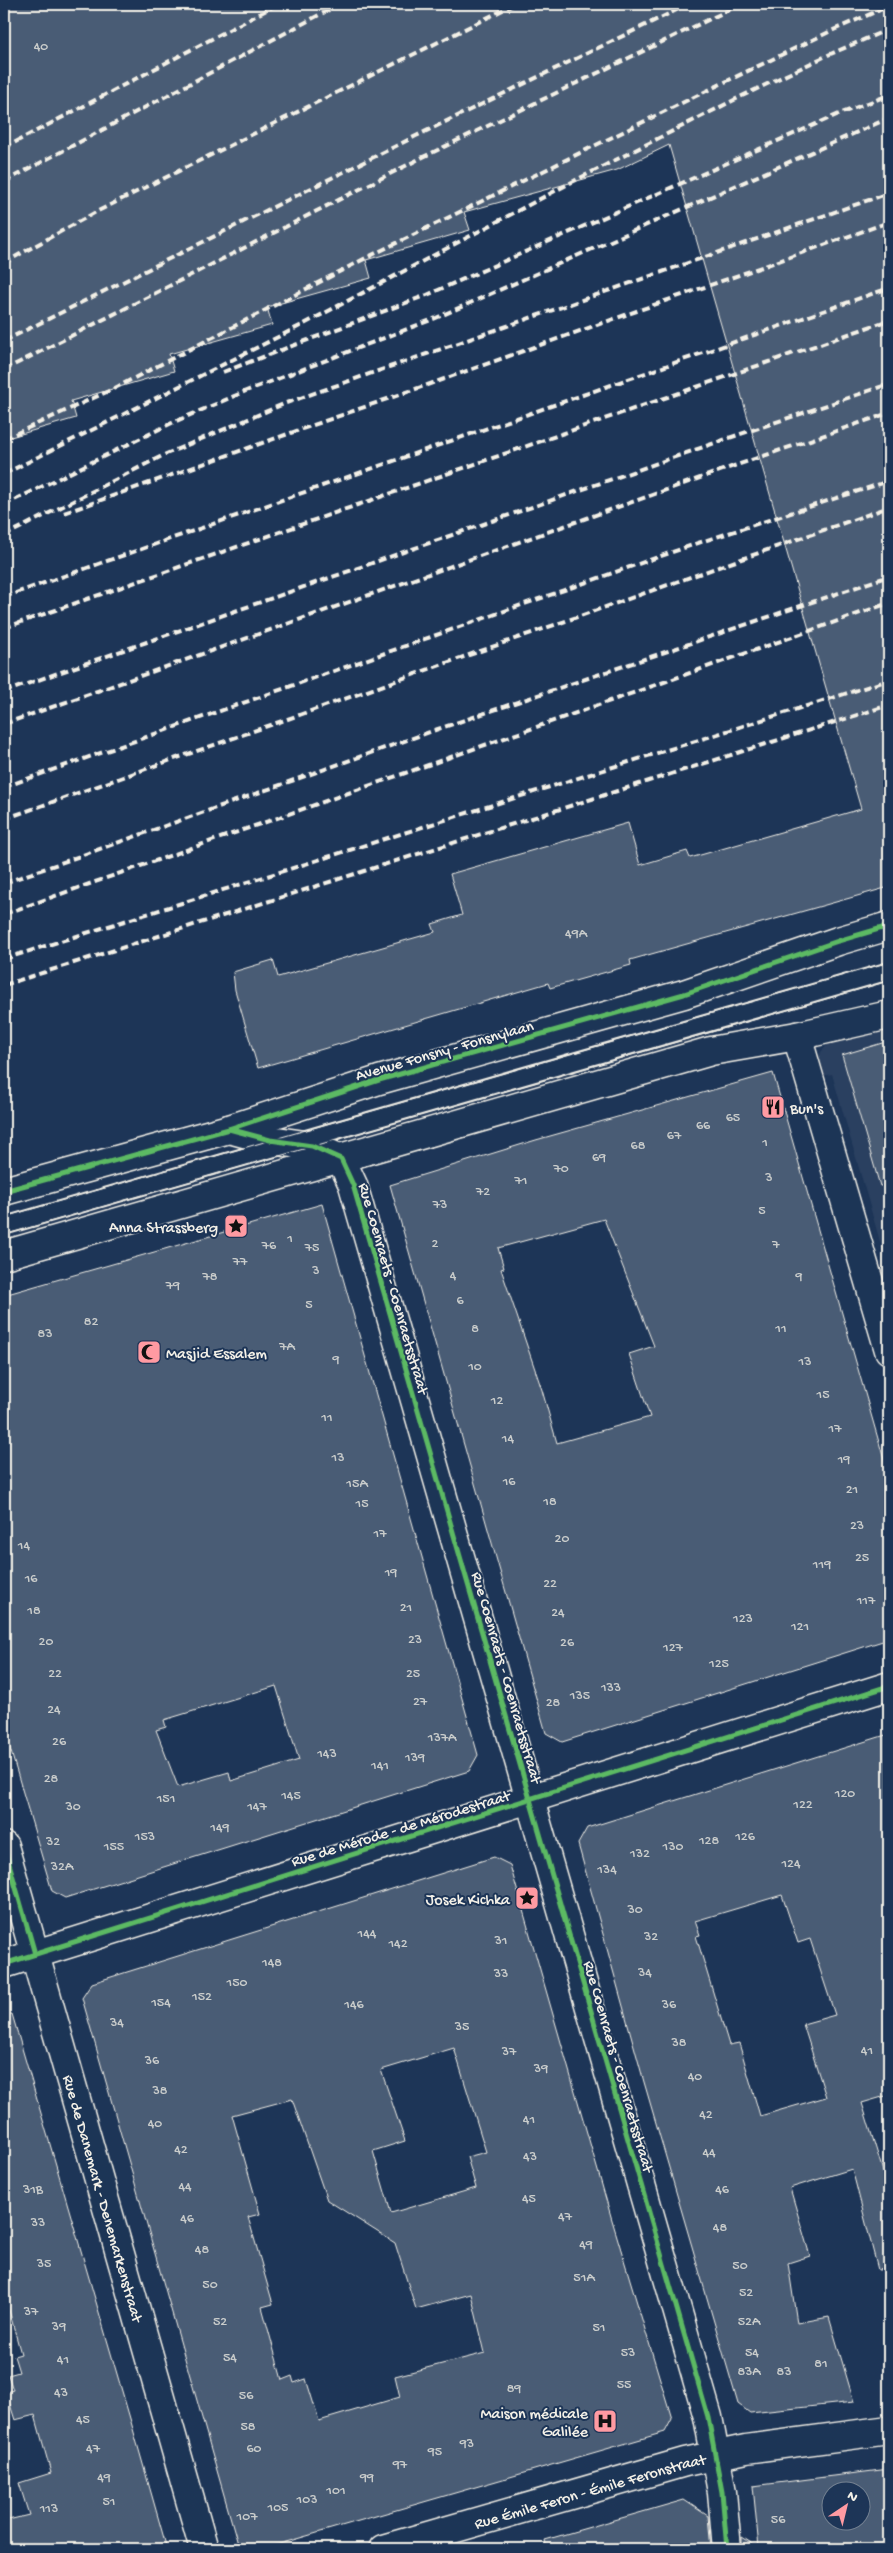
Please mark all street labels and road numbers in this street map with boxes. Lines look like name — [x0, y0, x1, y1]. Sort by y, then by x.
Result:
street label: Avenue Fonsny - Fonsnylaan — [354, 1018, 537, 1087]
street label: Rue Coenraets - Coenraetsstraat — [352, 1181, 431, 1398]
street label: Rue Coenraets - Coenraetsstraat — [465, 1570, 544, 1787]
street label: Rue de Mérode - de Mérodestraat — [289, 1788, 514, 1873]
street label: Rue Coenraets - Coenraetsstraat — [577, 1959, 656, 2176]
street label: Rue de Danemark - Denemarkenstraat — [57, 2073, 145, 2326]
street label: Rue Émile Feron - Émile Feronstraat — [473, 2452, 709, 2535]

